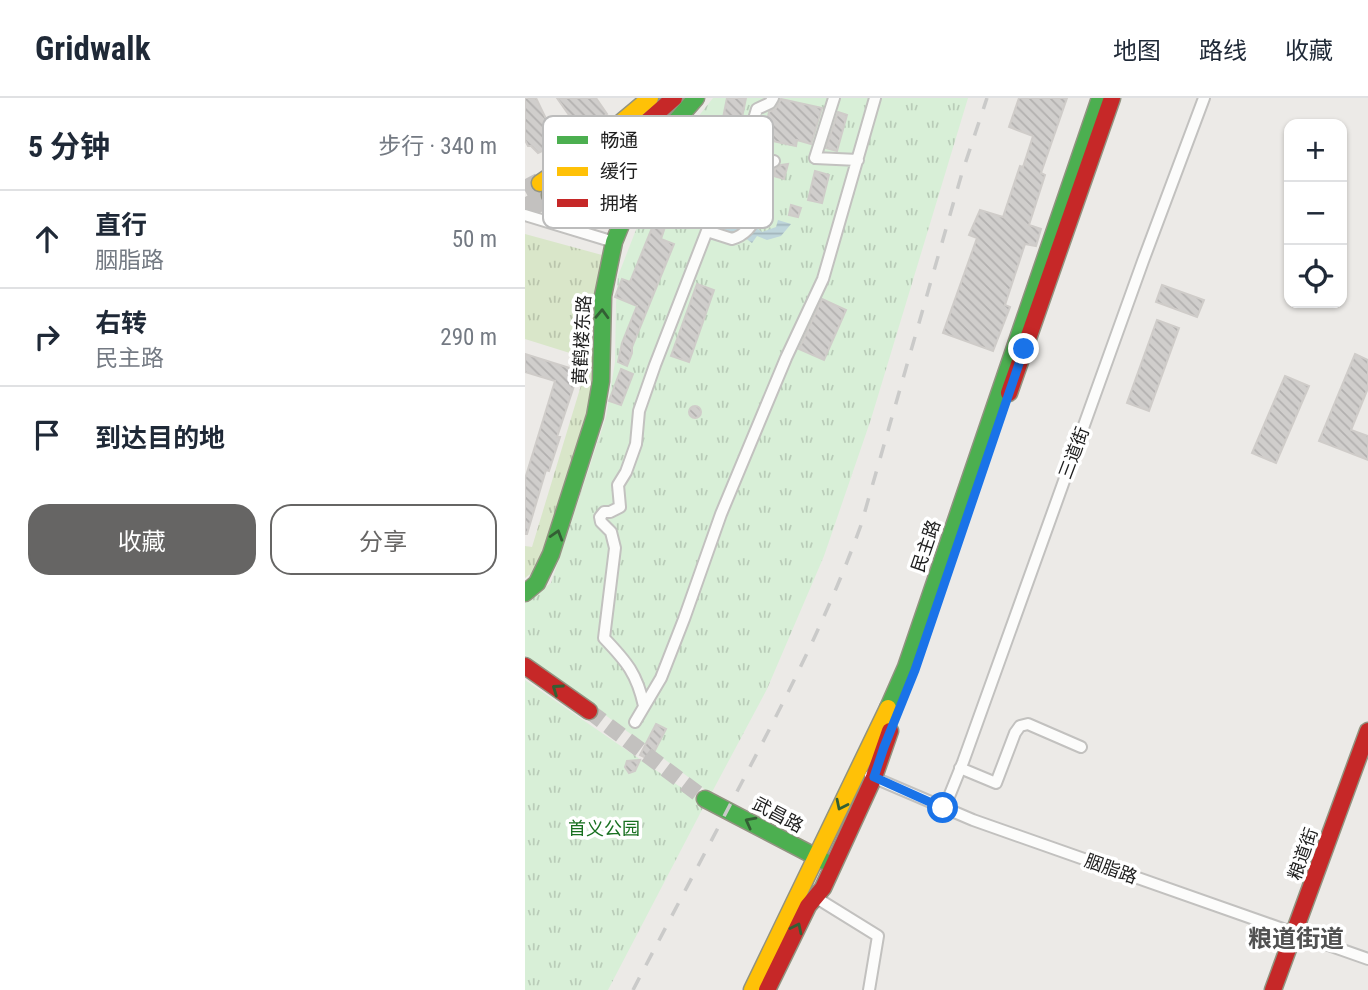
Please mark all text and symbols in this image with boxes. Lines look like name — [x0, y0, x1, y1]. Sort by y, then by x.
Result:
text: Gridwalk — [35, 29, 150, 68]
text: 地图 — [1113, 37, 1161, 65]
text: 路线 — [1199, 37, 1247, 65]
text: 收藏 — [1285, 37, 1333, 65]
legend — [543, 116, 773, 228]
map controls — [1284, 119, 1347, 308]
button: + — [1284, 119, 1347, 182]
text: 5 分钟 — [28, 129, 110, 164]
text: 畅通 — [600, 129, 638, 152]
text: 步行 · 340 m — [378, 133, 497, 160]
text: 缓行 — [600, 160, 638, 183]
button: − — [1284, 182, 1347, 245]
text: 拥堵 — [600, 192, 638, 215]
text: 直行 — [95, 210, 147, 240]
icon: ahead — [28, 220, 66, 258]
text: 50 m — [452, 226, 497, 253]
button: locate — [1284, 245, 1347, 308]
text: 胭脂路 — [95, 247, 164, 274]
street label: 黄鹤楼东路 — [569, 294, 594, 385]
text: 右转 — [95, 308, 147, 338]
one-way arrow — [595, 308, 610, 319]
icon: right — [28, 318, 66, 356]
text: 290 m — [440, 324, 497, 351]
route end — [1008, 333, 1039, 364]
text: 民主路 — [95, 345, 164, 372]
icon: arrive — [28, 416, 66, 454]
text: 到达目的地 — [95, 423, 225, 453]
street label: 三道街 — [1054, 424, 1093, 482]
button: 收藏 — [28, 504, 256, 575]
button: 分享 — [270, 504, 497, 575]
street label: 民主路 — [907, 517, 944, 575]
one-way arrow — [549, 529, 564, 541]
one-way arrow — [552, 685, 565, 697]
route start — [927, 792, 958, 823]
street label: 武昌路 — [749, 793, 807, 837]
one-way arrow — [835, 798, 849, 810]
one-way arrow — [745, 817, 757, 831]
park label: 首义公园 — [568, 818, 640, 839]
street label: 粮道街 — [1283, 825, 1322, 883]
street label: 胭脂路 — [1082, 849, 1140, 888]
one-way arrow — [789, 923, 803, 935]
district label: 粮道街道 — [1248, 925, 1344, 953]

